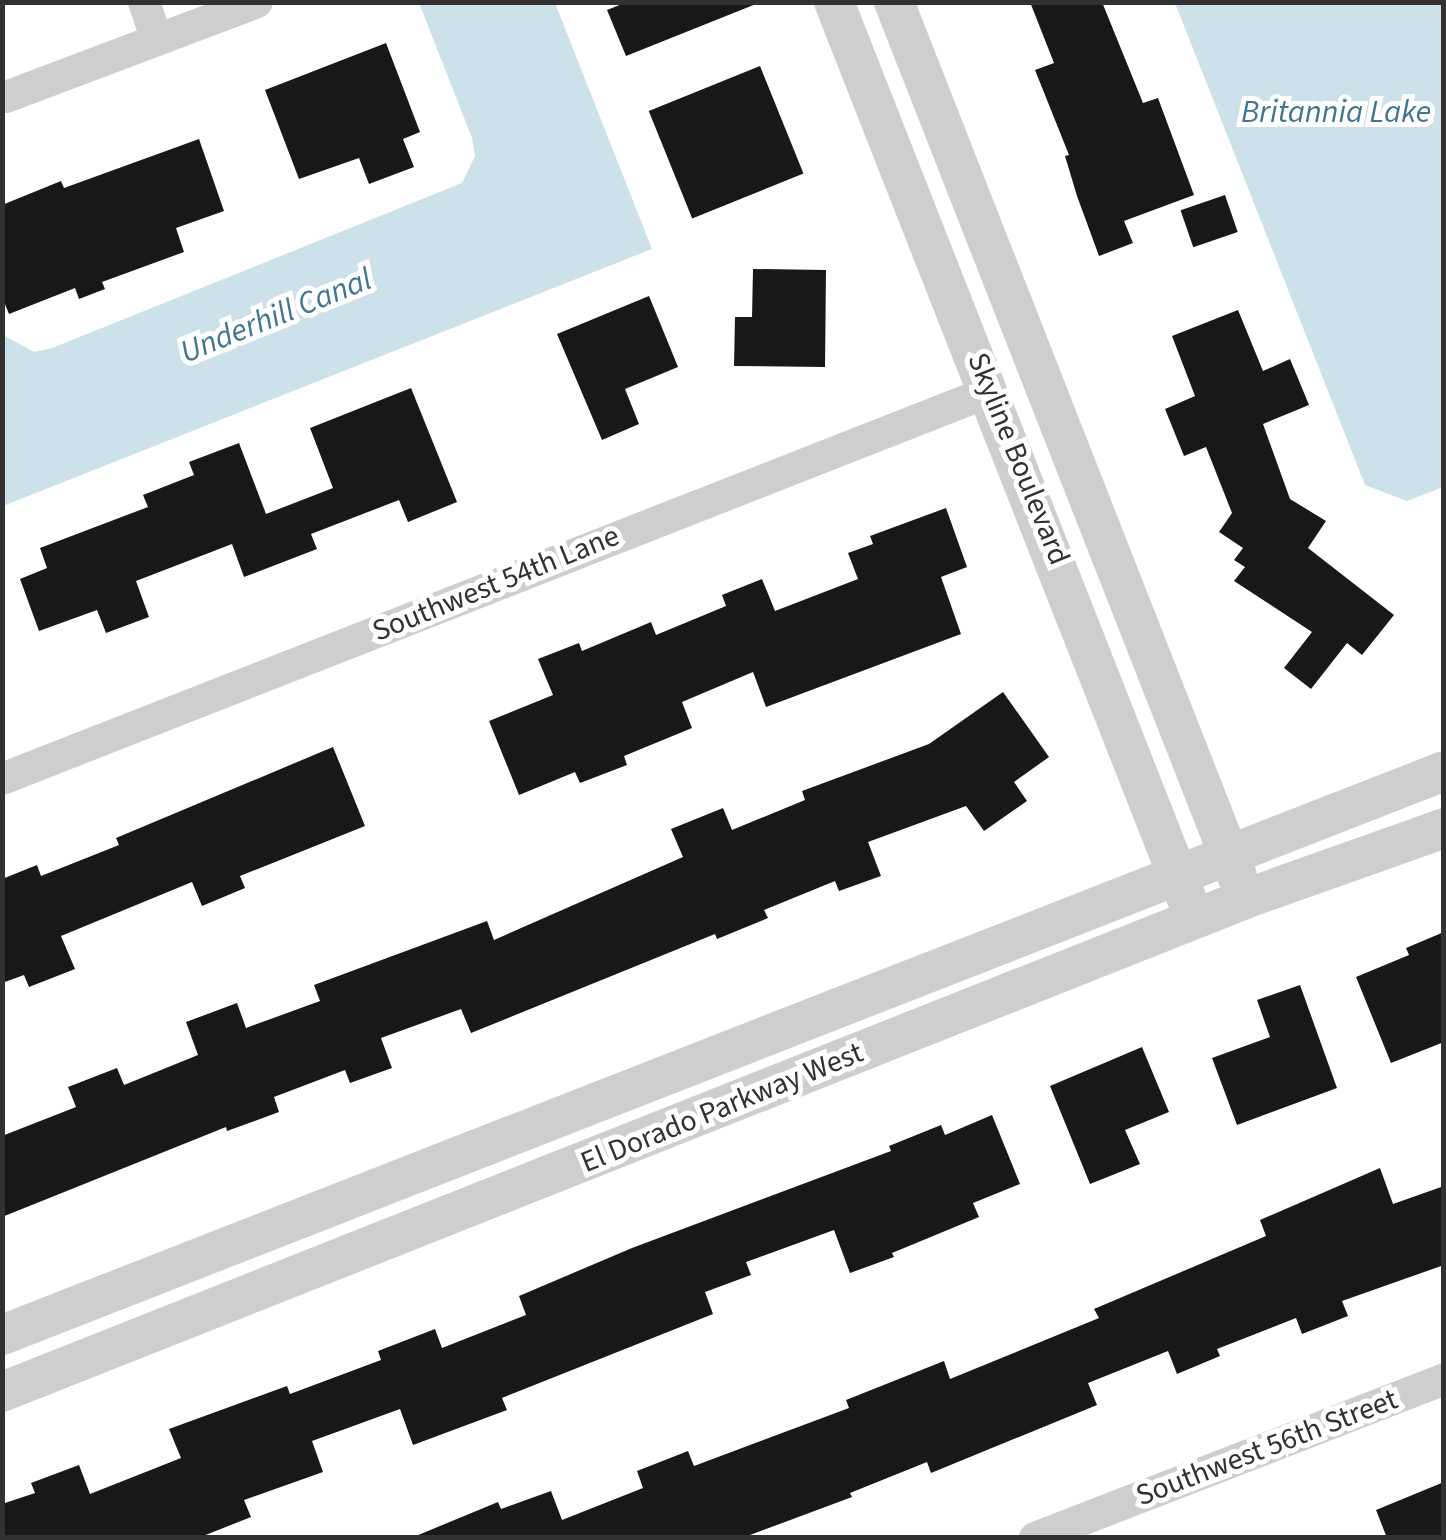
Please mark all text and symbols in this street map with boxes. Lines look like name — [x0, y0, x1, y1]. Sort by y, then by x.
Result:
water label: Britannia Lake — [1241, 93, 1431, 131]
water label: Underhill Canal — [175, 260, 377, 372]
street label: Skyline Boulevard — [959, 348, 1077, 570]
street label: Southwest 54th Lane — [367, 518, 625, 650]
street label: El Dorado Parkway West — [576, 1035, 868, 1181]
street label: Southwest 56th Street — [1131, 1382, 1403, 1514]

